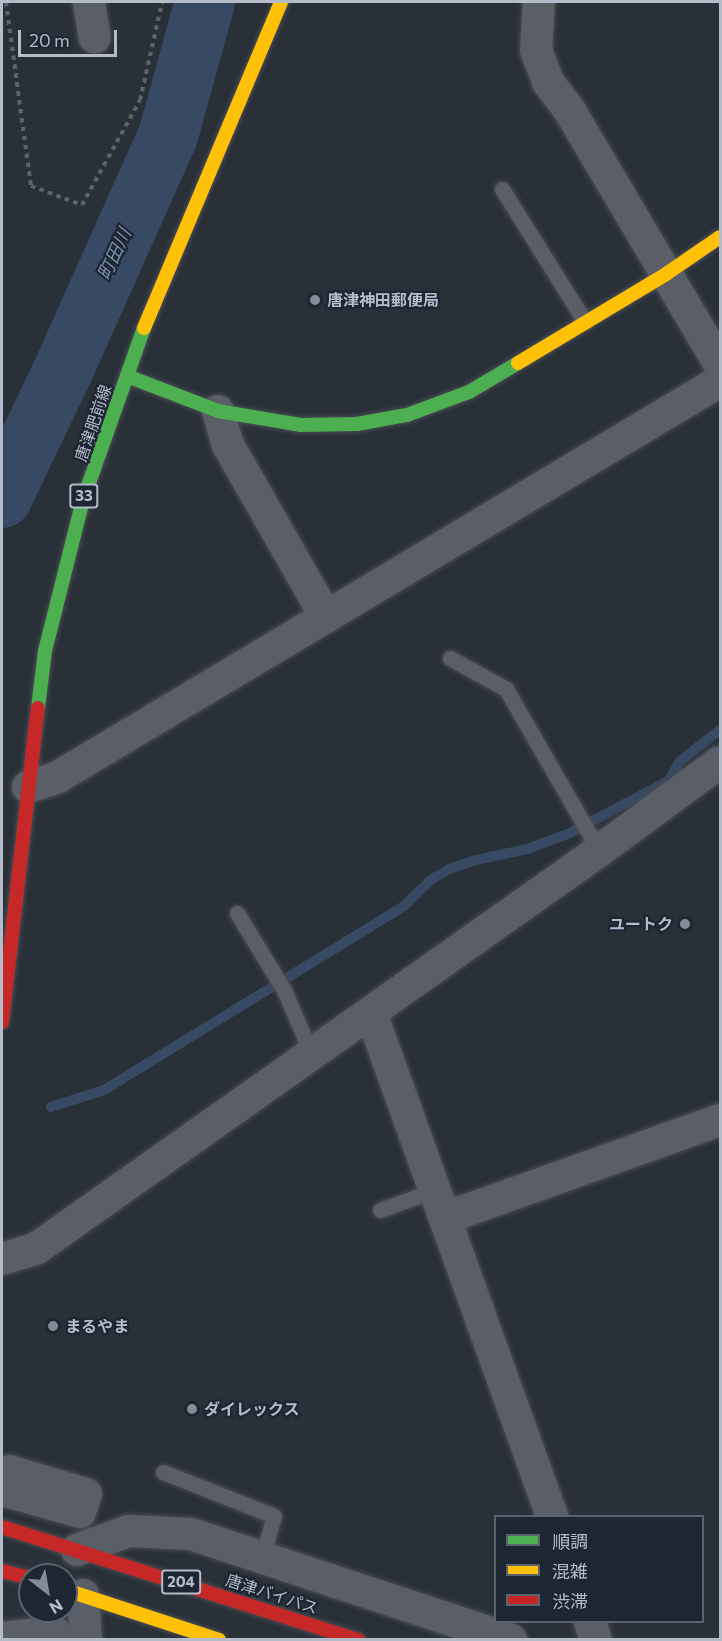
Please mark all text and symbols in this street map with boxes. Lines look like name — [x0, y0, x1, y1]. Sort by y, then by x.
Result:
scale bar — [21, 18, 120, 56]
text: 20 m — [29, 29, 70, 51]
water label: 町田川 — [93, 225, 135, 283]
place label: 唐津神田郵便局 — [327, 290, 439, 310]
marker: 唐津神田郵便局 — [308, 293, 322, 307]
street label: 唐津肥前線 — [71, 382, 115, 464]
road number: 33 — [69, 484, 99, 508]
place label: ユートク — [609, 914, 673, 934]
marker: ユートク — [678, 917, 692, 931]
place label: まるやま — [65, 1316, 129, 1336]
marker: まるやま — [46, 1319, 60, 1333]
place label: ダイレックス — [204, 1399, 300, 1419]
marker: ダイレックス — [185, 1402, 199, 1416]
legend — [494, 1515, 704, 1623]
text: 順調 — [552, 1530, 588, 1552]
text: 混雑 — [552, 1560, 588, 1582]
north arrow — [18, 1563, 78, 1623]
road number: 204 — [160, 1570, 202, 1594]
street label: 唐津バイパス — [223, 1570, 321, 1618]
text: 渋滞 — [552, 1590, 588, 1612]
text: N — [46, 1596, 67, 1618]

